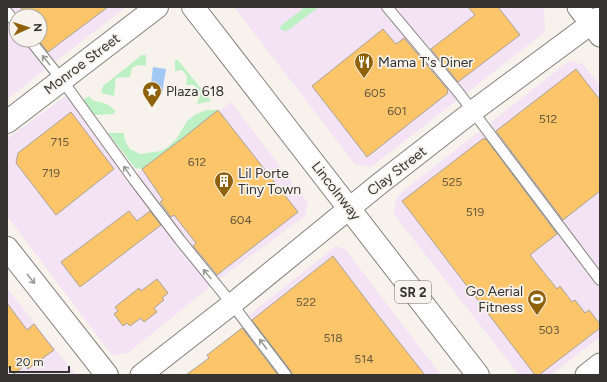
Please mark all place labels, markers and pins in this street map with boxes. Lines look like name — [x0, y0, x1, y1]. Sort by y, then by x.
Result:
restaurant icon: Mama T's Diner — [353, 51, 375, 79]
place label: Mama T's Diner — [378, 54, 473, 71]
place icon: Plaza 618 — [141, 80, 163, 108]
place label: Plaza 618 — [166, 83, 224, 100]
place label: Lil Porte Tiny Town — [238, 165, 301, 198]
building icon: Lil Porte Tiny Town — [213, 170, 235, 198]
place label: Go Aerial Fitness — [466, 283, 523, 316]
sports icon: Go Aerial Fitness — [526, 288, 548, 316]

